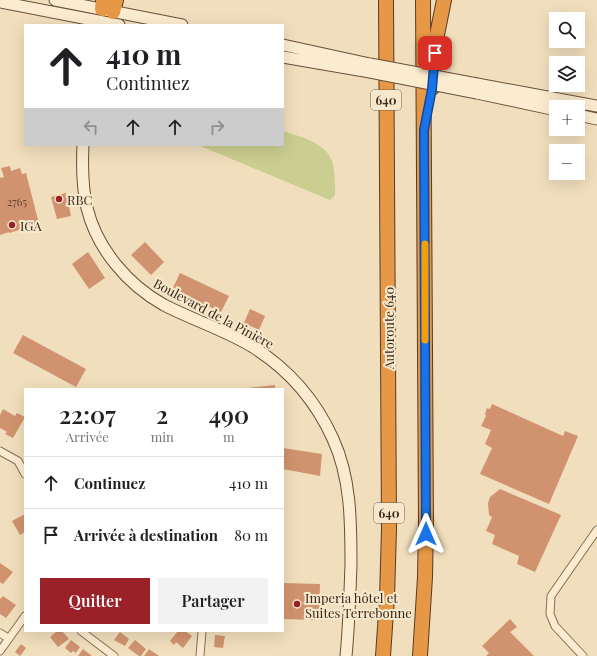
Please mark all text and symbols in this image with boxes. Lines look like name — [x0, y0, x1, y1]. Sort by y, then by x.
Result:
map controls — [549, 12, 585, 180]
button: search — [549, 12, 585, 48]
text: 410 m — [106, 35, 181, 72]
pin — [418, 36, 452, 70]
icon: ahead — [40, 40, 92, 92]
icon: arrive — [424, 42, 446, 64]
button: layers — [549, 56, 585, 92]
text: Continuez — [106, 71, 190, 95]
road number: 640 — [371, 90, 401, 110]
button: + — [549, 100, 585, 136]
icon: left — [80, 116, 102, 138]
icon: ahead — [122, 116, 144, 138]
icon: ahead — [164, 116, 186, 138]
icon: right — [206, 116, 228, 138]
button: − — [549, 144, 585, 180]
place label: RBC — [67, 191, 93, 208]
house number: 2765 — [7, 194, 27, 209]
marker: RBC — [54, 194, 64, 204]
place label: IGA — [20, 217, 42, 234]
marker: IGA — [7, 220, 17, 230]
street label: Boulevard de la Pinière — [151, 274, 277, 352]
street label: Autoroute 640 — [380, 286, 397, 370]
text: 22:07 — [59, 398, 116, 430]
text: 2 — [156, 398, 168, 430]
text: 490 — [209, 398, 249, 430]
text: Arrivée — [66, 428, 109, 445]
text: min — [151, 428, 174, 445]
text: m — [223, 428, 235, 445]
icon: ahead — [40, 472, 62, 494]
text: Continuez — [74, 473, 145, 493]
text: 410 m — [229, 473, 268, 493]
road number: 640 — [374, 503, 404, 523]
position arrow — [405, 513, 447, 555]
icon: arrive — [40, 524, 62, 546]
text: Arrivée à destination — [74, 525, 218, 545]
text: 80 m — [234, 525, 268, 545]
button: Quitter — [40, 578, 150, 624]
button: Partager — [158, 578, 268, 624]
place label: Imperia hôtel et Suites Terrebonne — [305, 589, 412, 621]
marker: Imperia hôtel et Suites Terrebonne — [292, 599, 302, 609]

